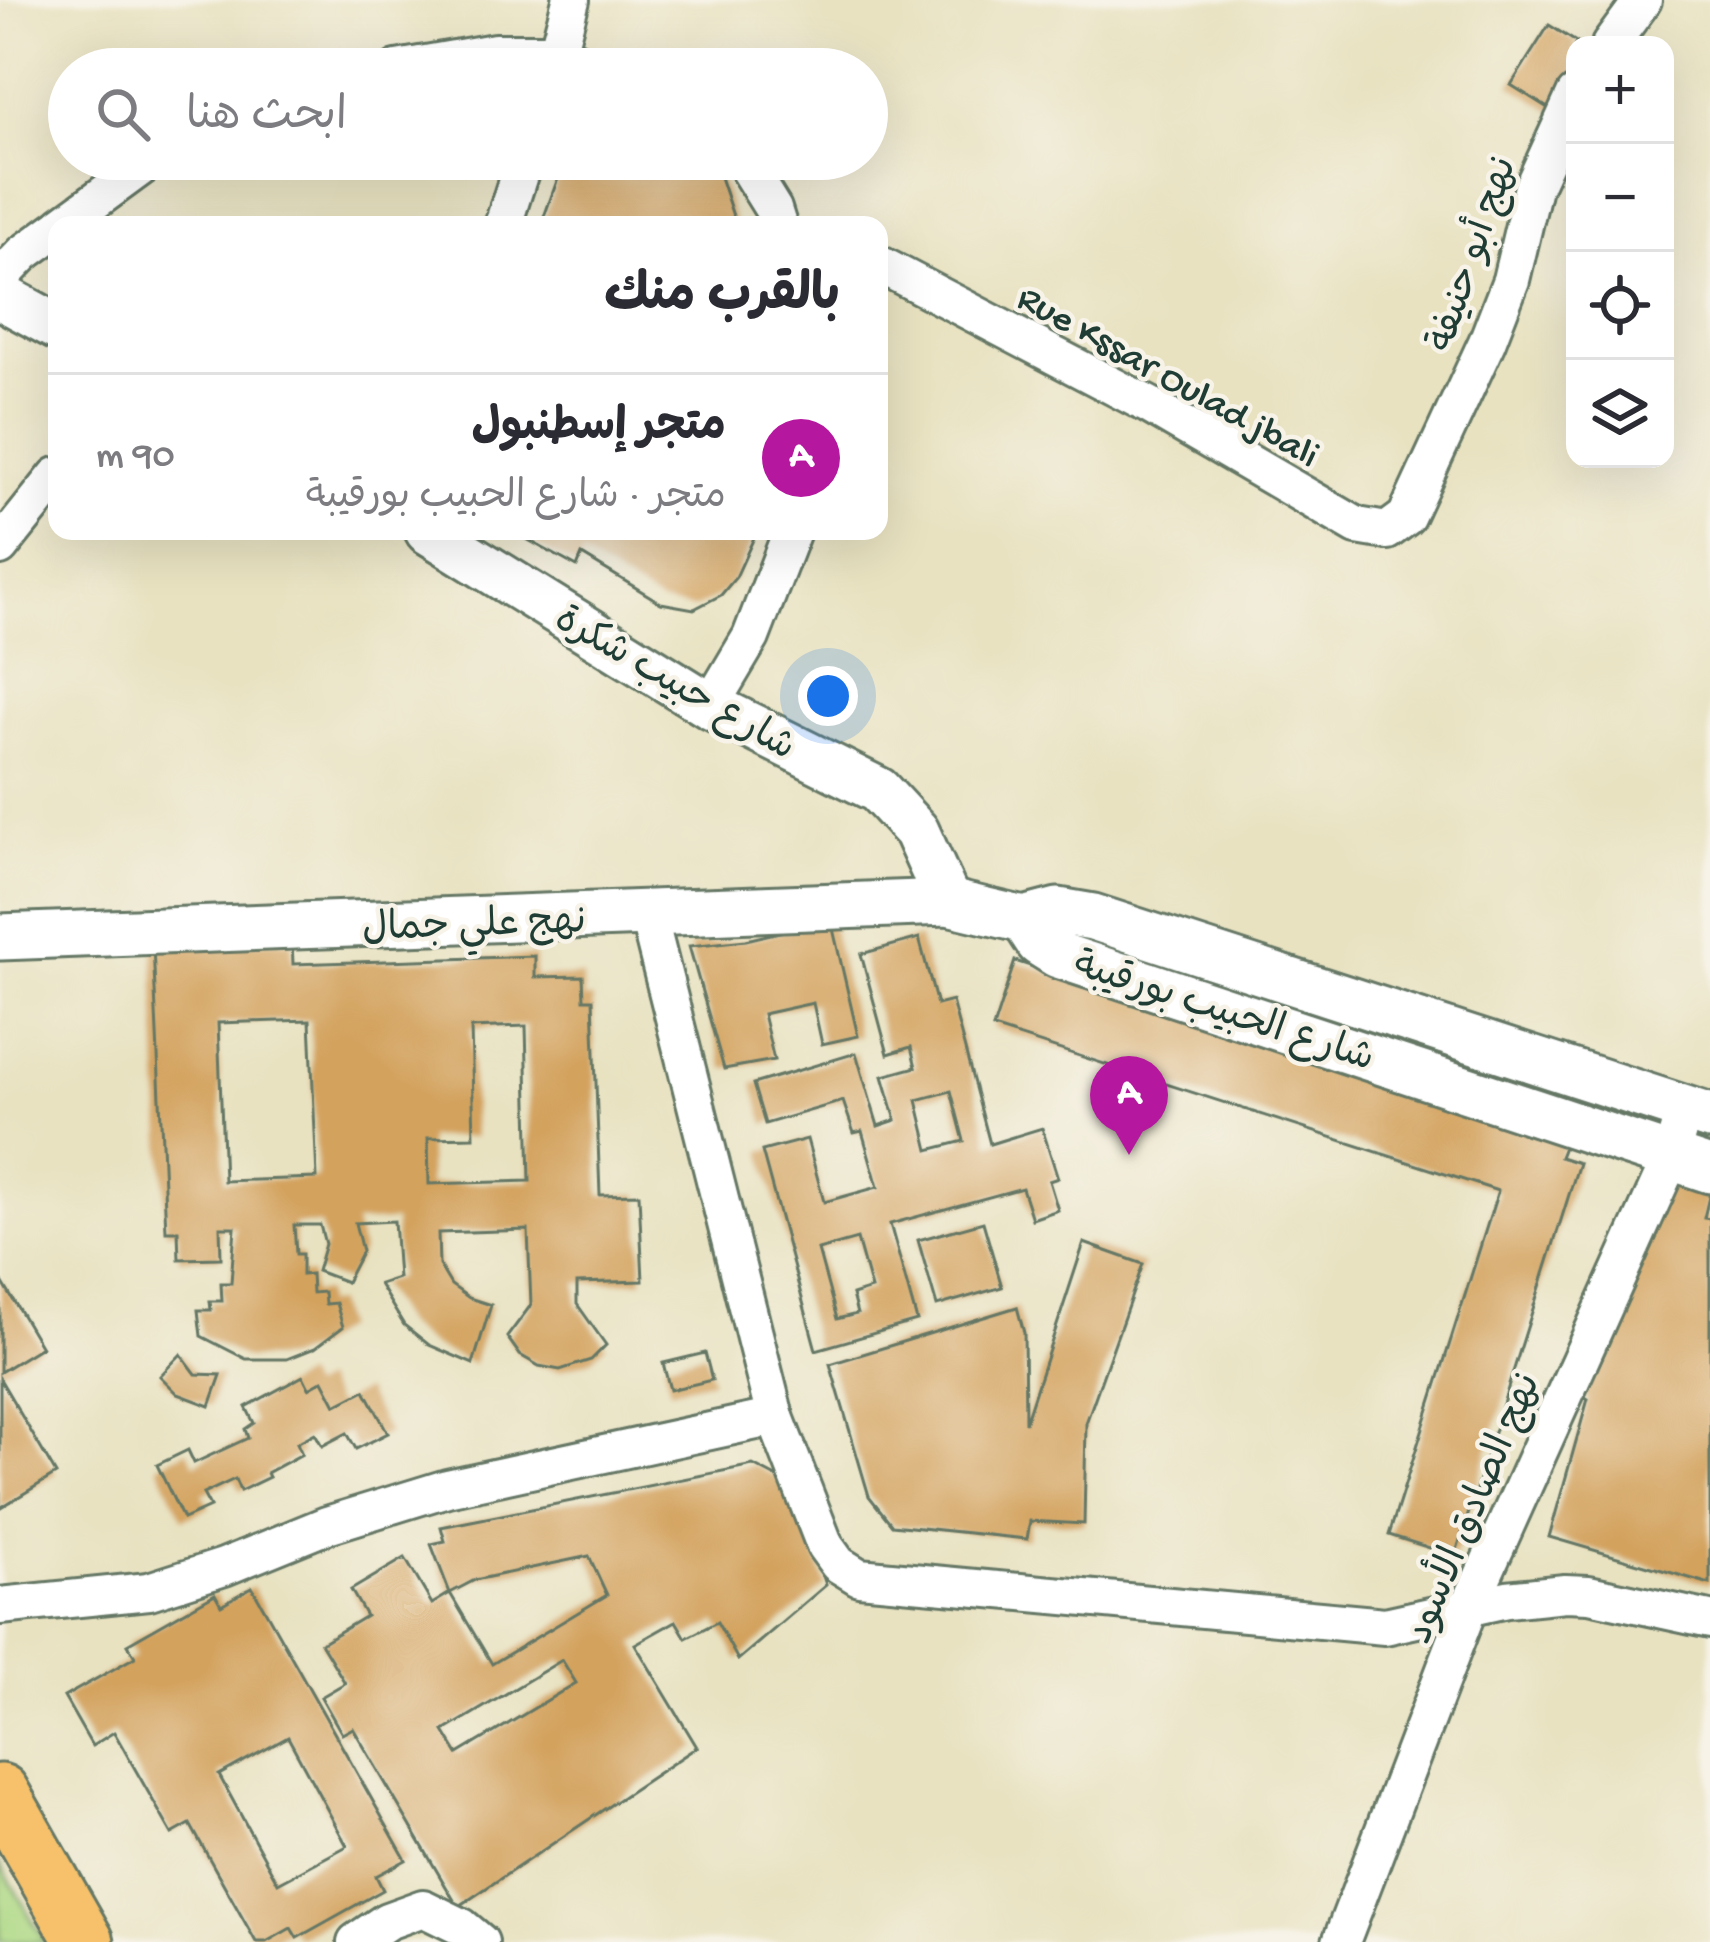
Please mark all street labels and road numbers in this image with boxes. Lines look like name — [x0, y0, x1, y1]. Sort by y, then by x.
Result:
street label: نهج أبو حنيفة — [1416, 150, 1530, 359]
street label: Rue Kssar Oulad jbali — [1008, 277, 1325, 481]
street label: شارع حبيب شكرة — [545, 599, 802, 774]
street label: نهج علي جمال — [361, 901, 587, 959]
street label: شارع الحبيب بورقيبة — [1067, 944, 1379, 1085]
street label: نهج الصادق الأسود — [1391, 1364, 1554, 1652]

